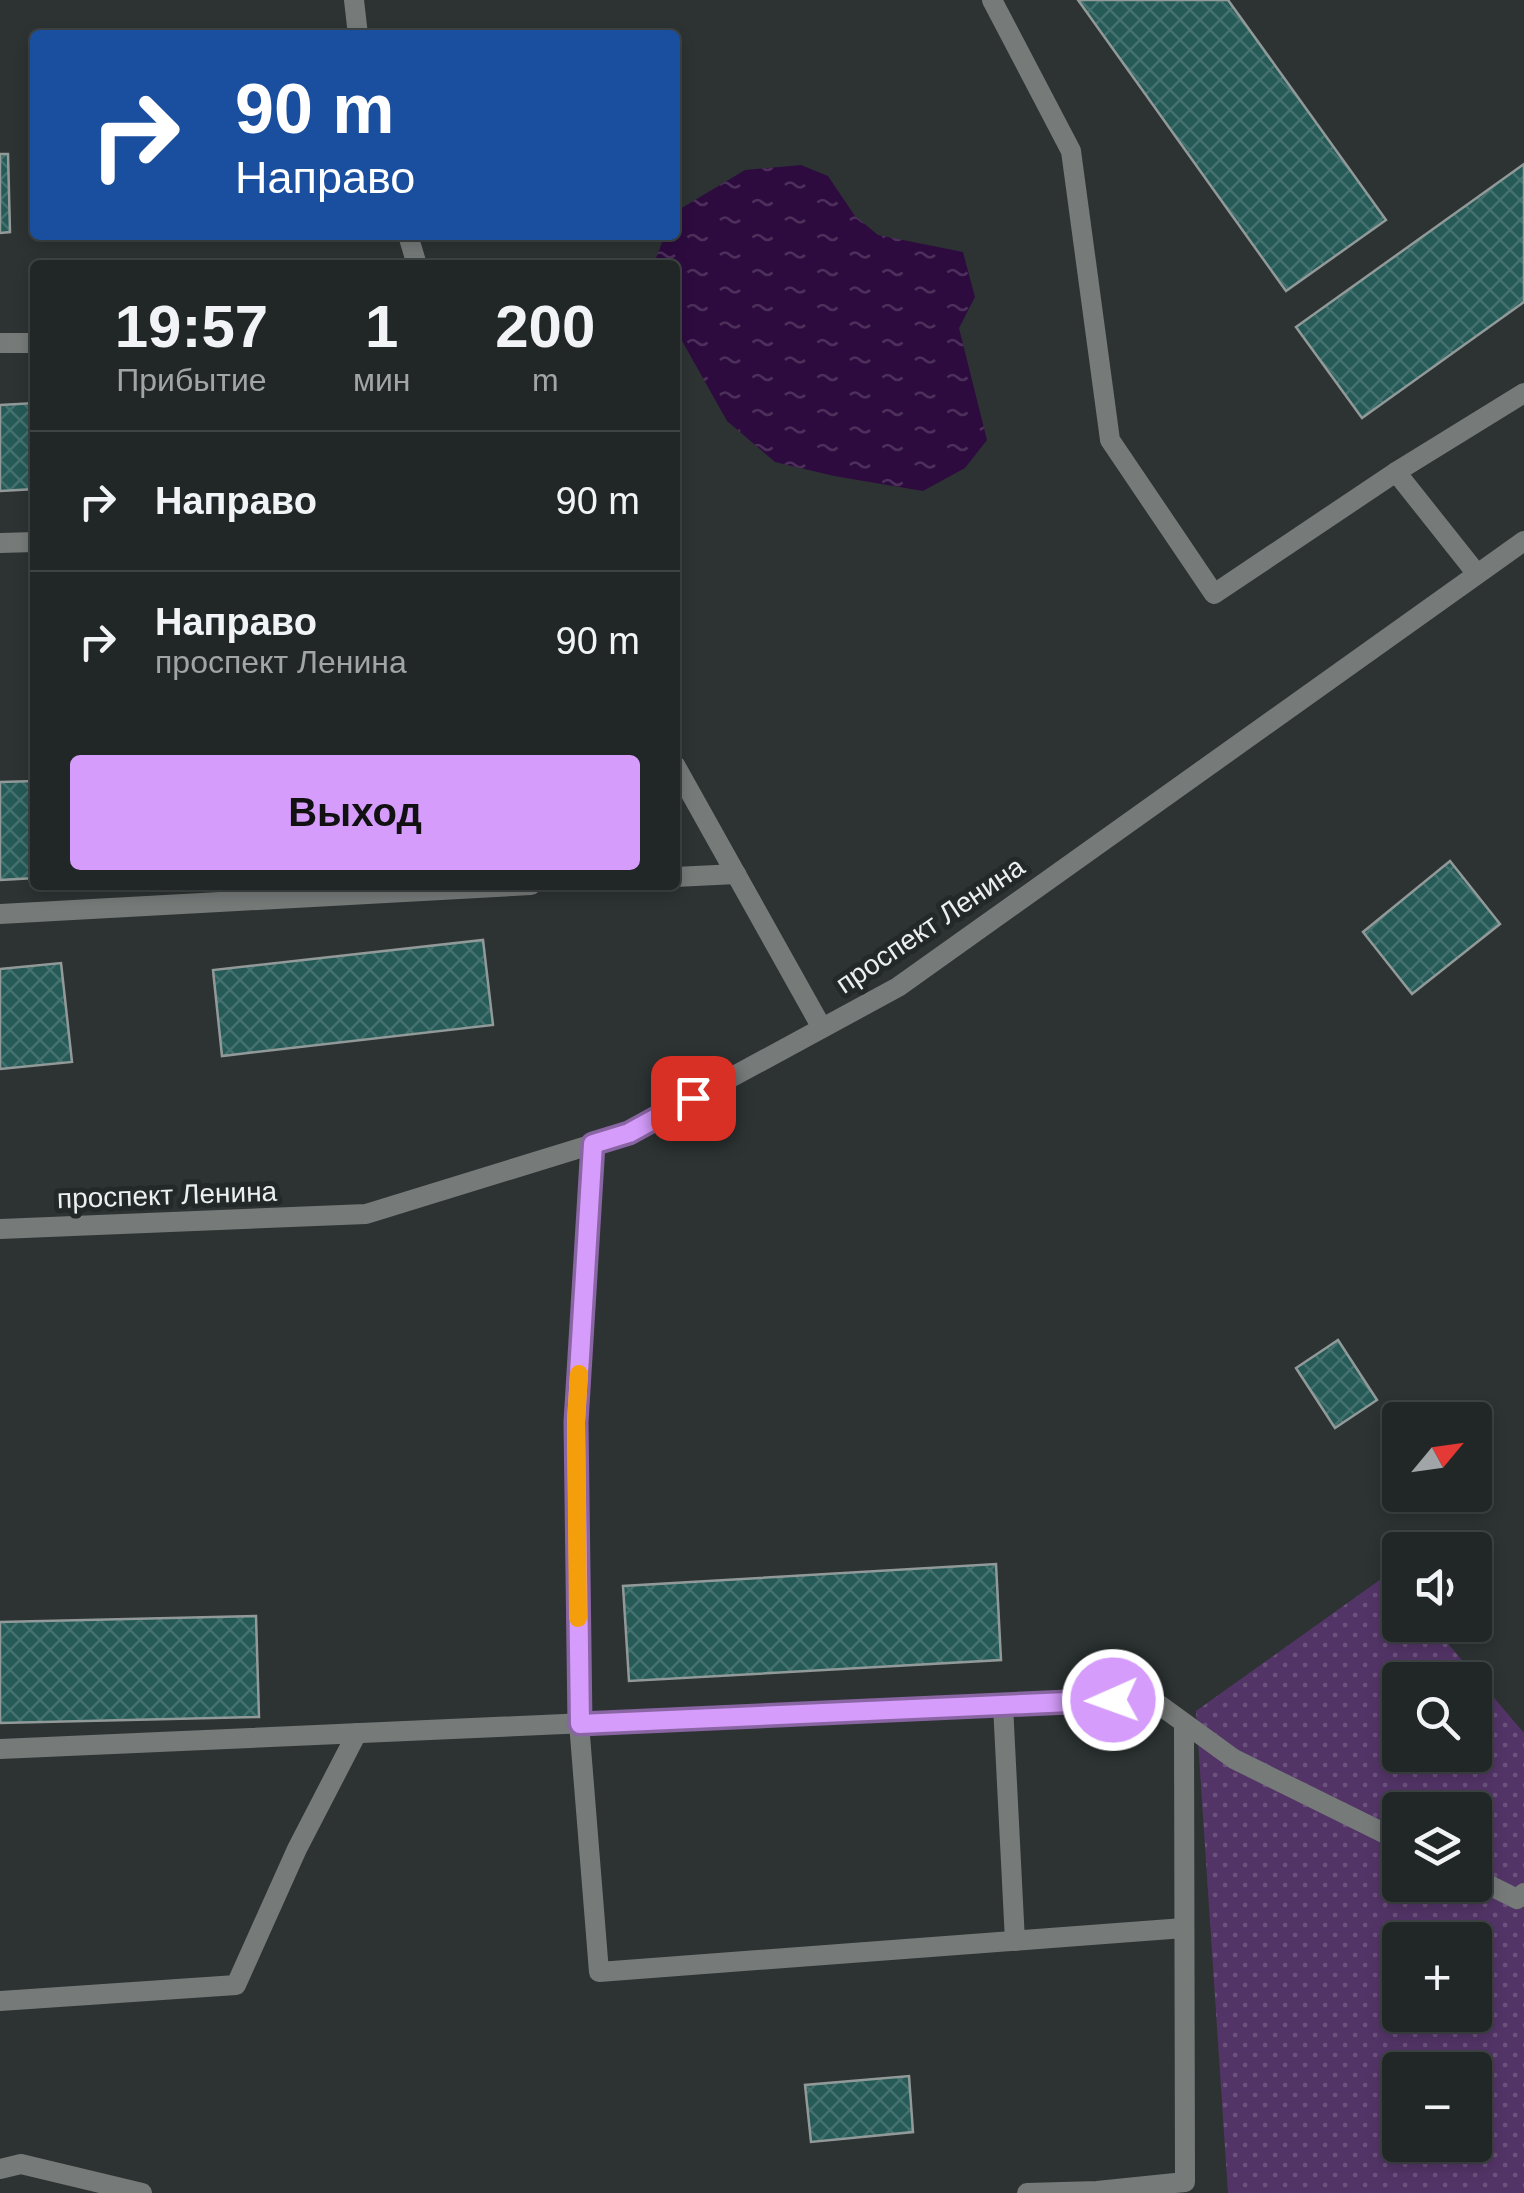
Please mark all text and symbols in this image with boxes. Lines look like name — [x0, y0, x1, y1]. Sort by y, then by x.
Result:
icon: right — [70, 70, 200, 200]
text: 90 m — [235, 70, 395, 148]
text: Направо — [235, 152, 415, 203]
text: 19:57 — [115, 293, 268, 360]
text: 1 — [365, 293, 398, 360]
text: 200 — [495, 293, 595, 360]
text: Прибытие — [116, 362, 267, 398]
text: мин — [353, 362, 410, 398]
text: m — [532, 362, 559, 398]
icon: right — [70, 474, 125, 529]
text: Направо — [155, 480, 317, 522]
text: 90 m — [556, 480, 640, 522]
text: Направо — [155, 601, 317, 643]
icon: right — [70, 614, 125, 669]
text: 90 m — [556, 620, 640, 662]
text: проспект Ленина — [155, 644, 407, 680]
button: Выход — [70, 755, 640, 870]
street label: проспект Ленина — [830, 850, 1030, 999]
pin — [651, 1056, 736, 1141]
icon: arrive — [666, 1071, 721, 1126]
street label: проспект Ленина — [56, 1176, 278, 1214]
north arrow — [1382, 1402, 1492, 1512]
map controls — [1382, 1402, 1492, 2162]
button: sound — [1382, 1532, 1492, 1642]
position arrow — [1061, 1648, 1165, 1752]
button: search — [1382, 1662, 1492, 1772]
button: layers — [1382, 1792, 1492, 1902]
button: + — [1382, 1922, 1492, 2032]
button: − — [1382, 2052, 1492, 2162]

